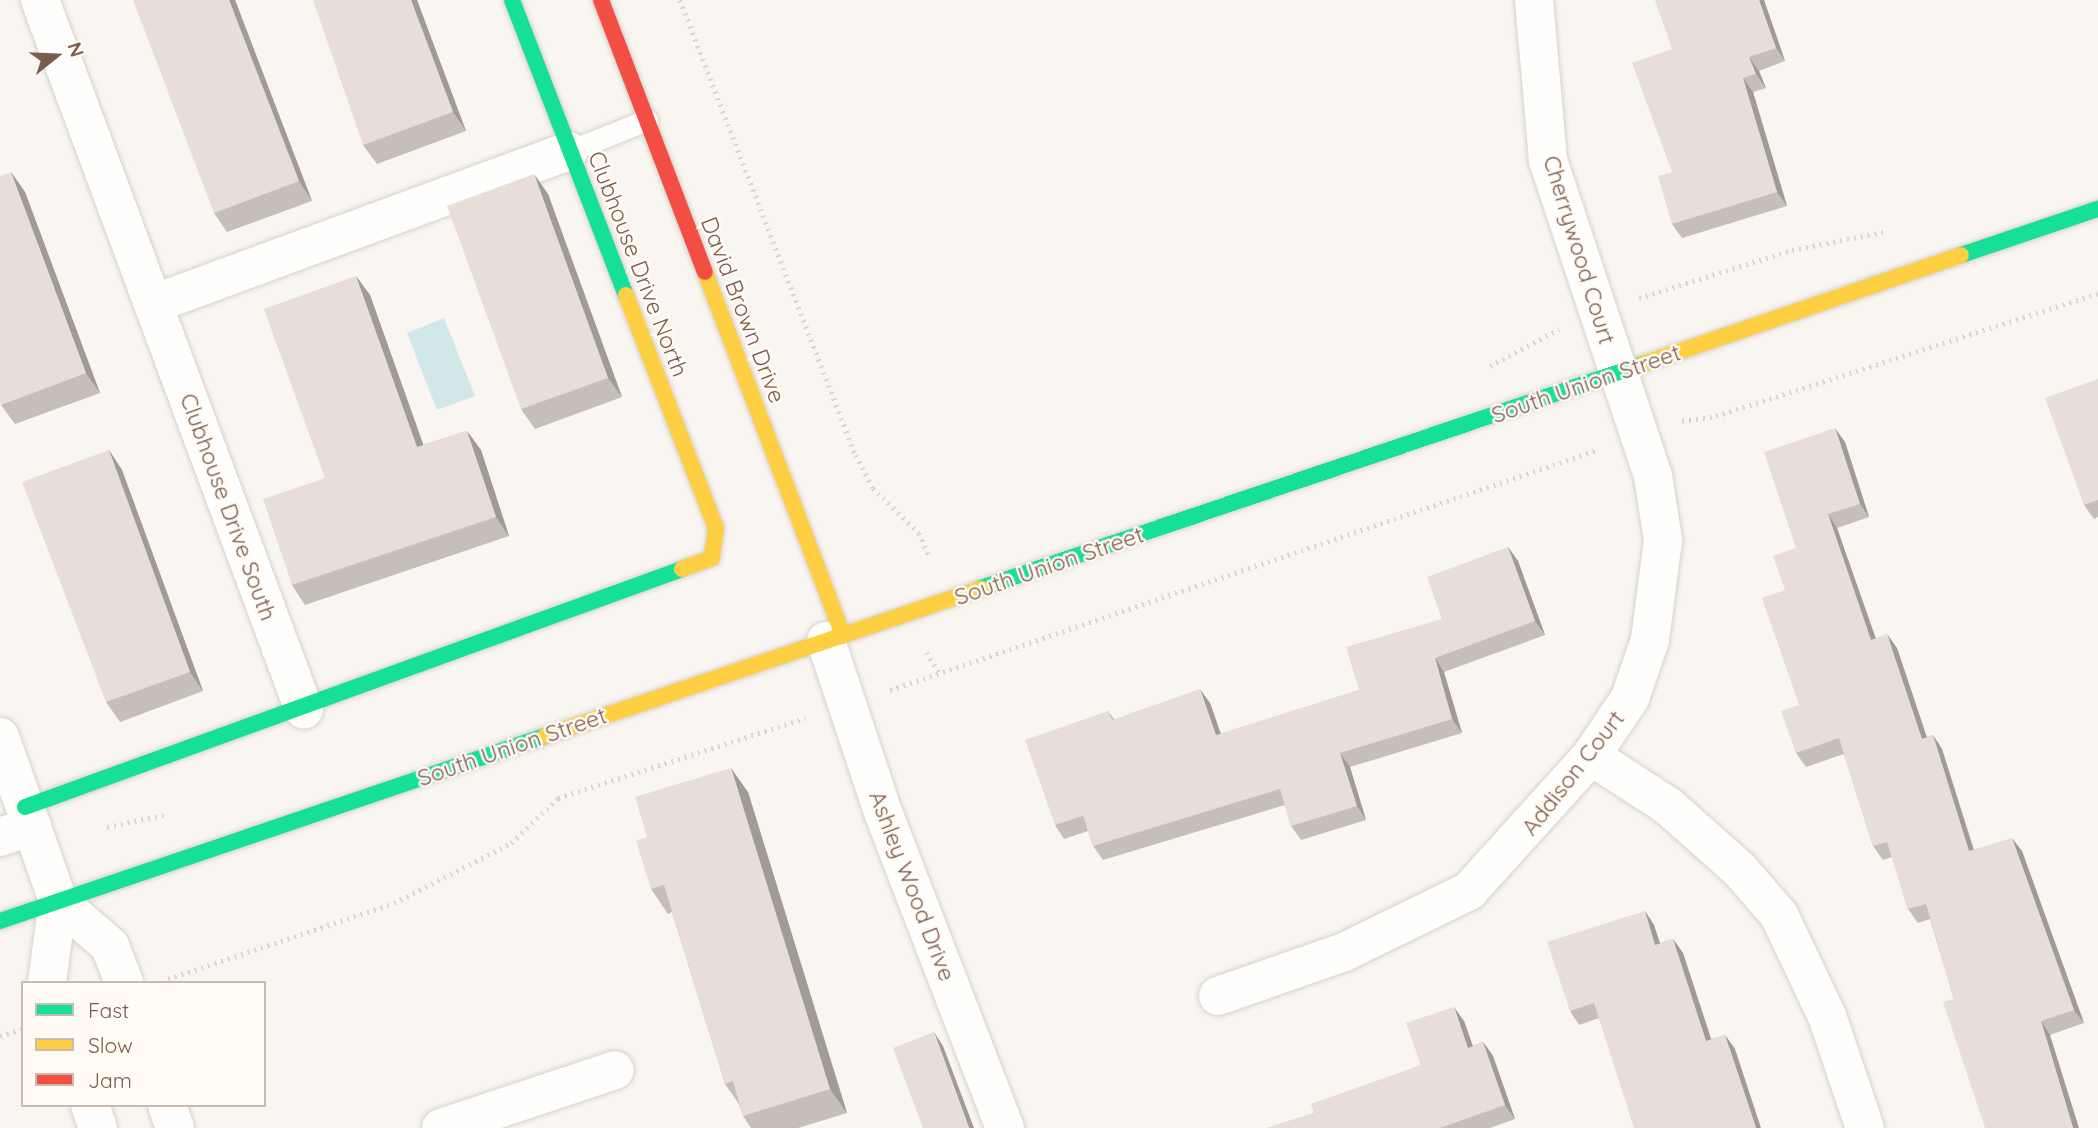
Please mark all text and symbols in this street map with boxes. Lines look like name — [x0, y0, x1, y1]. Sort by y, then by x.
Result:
north arrow — [21, 21, 91, 91]
text: N — [62, 39, 90, 60]
street label: Clubhouse Drive North — [582, 147, 694, 381]
street label: Cherrywood Court — [1537, 152, 1621, 348]
street label: David Brown Drive — [695, 213, 791, 407]
street label: South Union Street — [1488, 339, 1684, 429]
street label: Clubhouse Drive South — [174, 390, 282, 624]
street label: South Union Street — [951, 521, 1147, 611]
street label: South Union Street — [414, 702, 610, 792]
street label: Addison Court — [1516, 705, 1630, 841]
street label: Ashley Wood Drive — [863, 787, 961, 985]
legend — [21, 981, 266, 1107]
text: Fast — [88, 997, 129, 1023]
text: Slow — [88, 1032, 133, 1058]
text: Jam — [88, 1067, 132, 1093]

